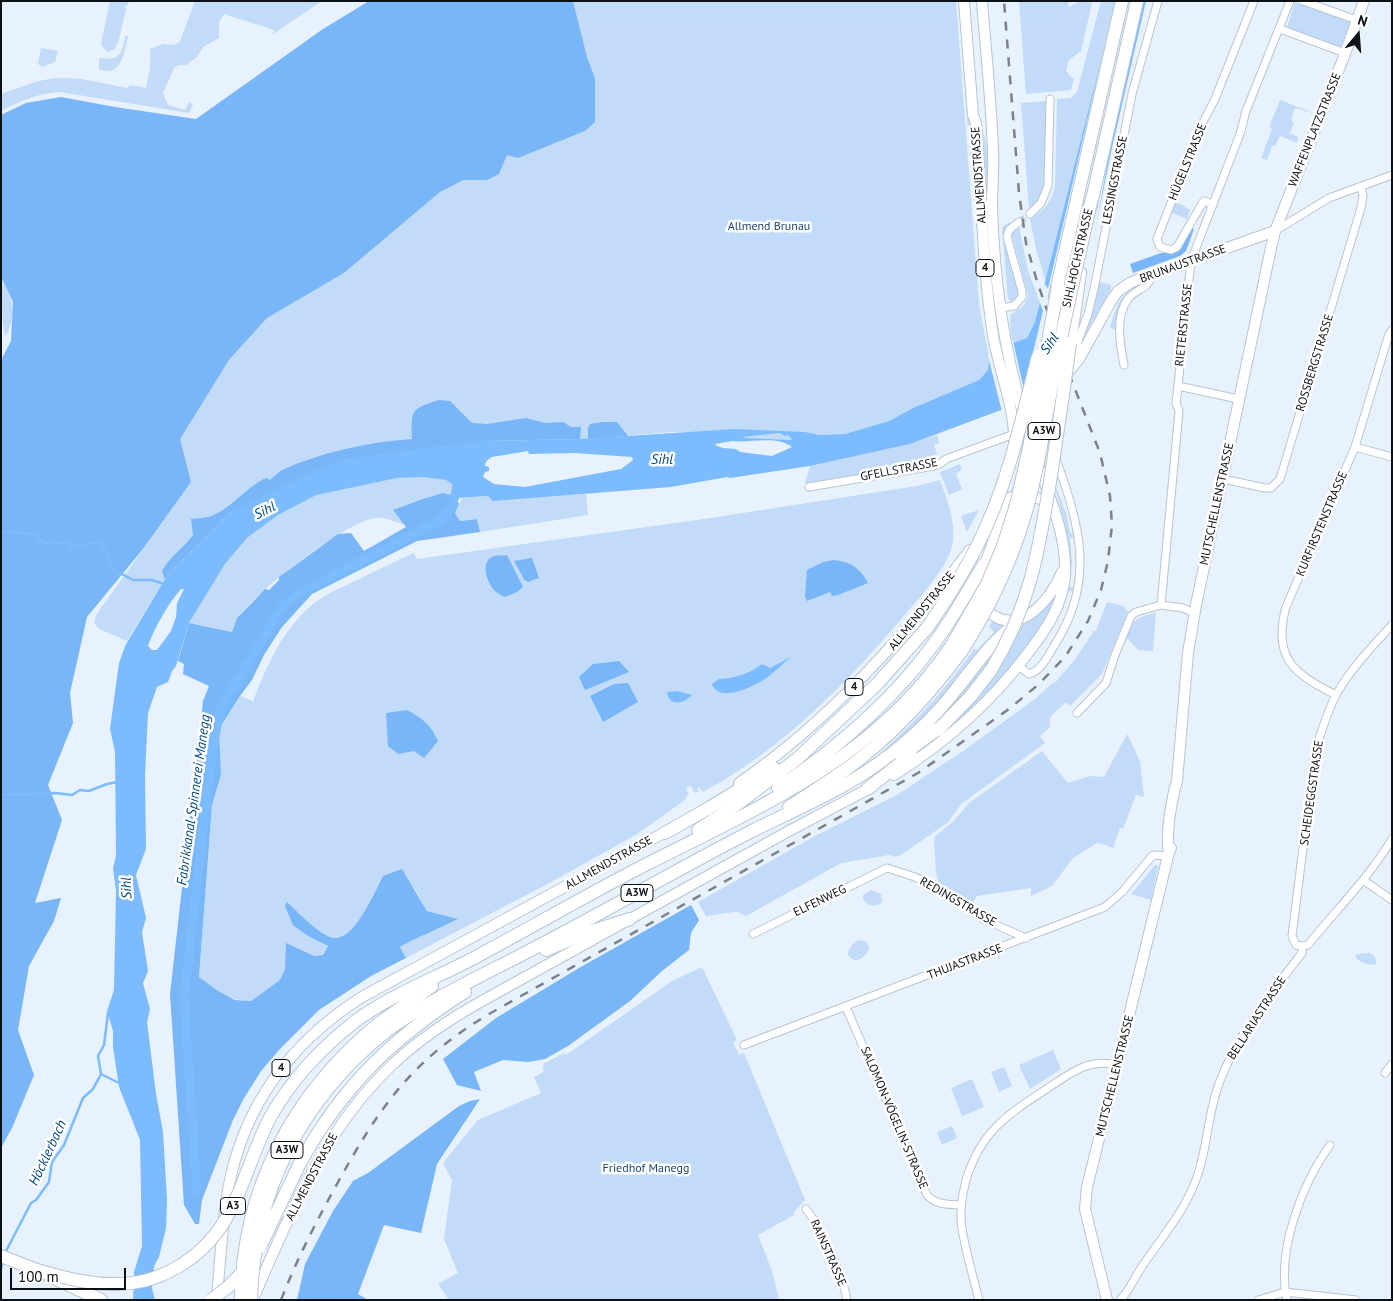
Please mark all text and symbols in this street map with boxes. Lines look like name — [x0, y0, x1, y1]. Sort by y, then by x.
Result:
north arrow — [1333, 10, 1383, 60]
text: N — [1355, 11, 1370, 31]
street label: WAFFENPLATZSTRASSE — [1286, 71, 1344, 189]
street label: HÜGELSTRASSE — [1166, 121, 1210, 203]
street label: ALLMENDSTRASSE — [968, 126, 990, 224]
street label: LESSINGSTRASSE — [1099, 134, 1131, 226]
street label: SIHLHOCHSTRASSE — [1060, 207, 1096, 309]
park label: Allmend Brunau — [728, 220, 810, 234]
street label: BRUNAUSTRASSE — [1138, 242, 1228, 286]
road number: 4 — [976, 260, 994, 276]
street label: RIETERSTRASSE — [1172, 283, 1196, 367]
street label: ROSSBERGSTRASSE — [1293, 313, 1337, 413]
water label: Sihl — [1037, 330, 1063, 358]
road number: A3W — [1028, 422, 1060, 440]
street label: MUTSCHELLENSTRASSE — [1197, 442, 1237, 566]
water label: Sihl — [651, 452, 673, 468]
street label: GFELLSTRASSE — [859, 455, 939, 485]
street label: KURFIRSTENSTRASSE — [1293, 469, 1351, 579]
water label: Sihl — [251, 499, 279, 523]
street label: ALLMENDSTRASSE — [886, 569, 958, 653]
road number: 4 — [845, 679, 863, 696]
water label: Fabrikkanal Spinnerei Manegg — [174, 713, 214, 887]
street label: SCHEIDEGGSTRASSE — [1297, 739, 1327, 847]
street label: ALLMENDSTRASSE — [563, 833, 655, 893]
street label: REDINGSTRASSE — [917, 874, 999, 930]
water label: Sihl — [118, 877, 136, 899]
street label: ELFENWEG — [791, 882, 849, 920]
road number: A3W — [621, 884, 653, 901]
street label: THUJASTRASSE — [925, 941, 1005, 983]
street label: BELLARIASTRASSE — [1225, 974, 1289, 1062]
street label: MUTSCHELLENSTRASSE — [1093, 1014, 1137, 1138]
street label: SALOMON-VÖGELIN-STRASSE — [857, 1045, 931, 1191]
road number: 4 — [272, 1060, 290, 1076]
water label: Höcklerbach — [26, 1118, 70, 1188]
street label: ALLMENDSTRASSE — [283, 1131, 341, 1223]
road number: A3W — [271, 1142, 303, 1158]
park label: Friedhof Manegg — [603, 1162, 689, 1176]
road number: A3 — [220, 1198, 246, 1214]
street label: RAINSTRASSE — [807, 1217, 849, 1289]
scale bar — [12, 1258, 129, 1290]
text: 100 m — [18, 1267, 59, 1286]

